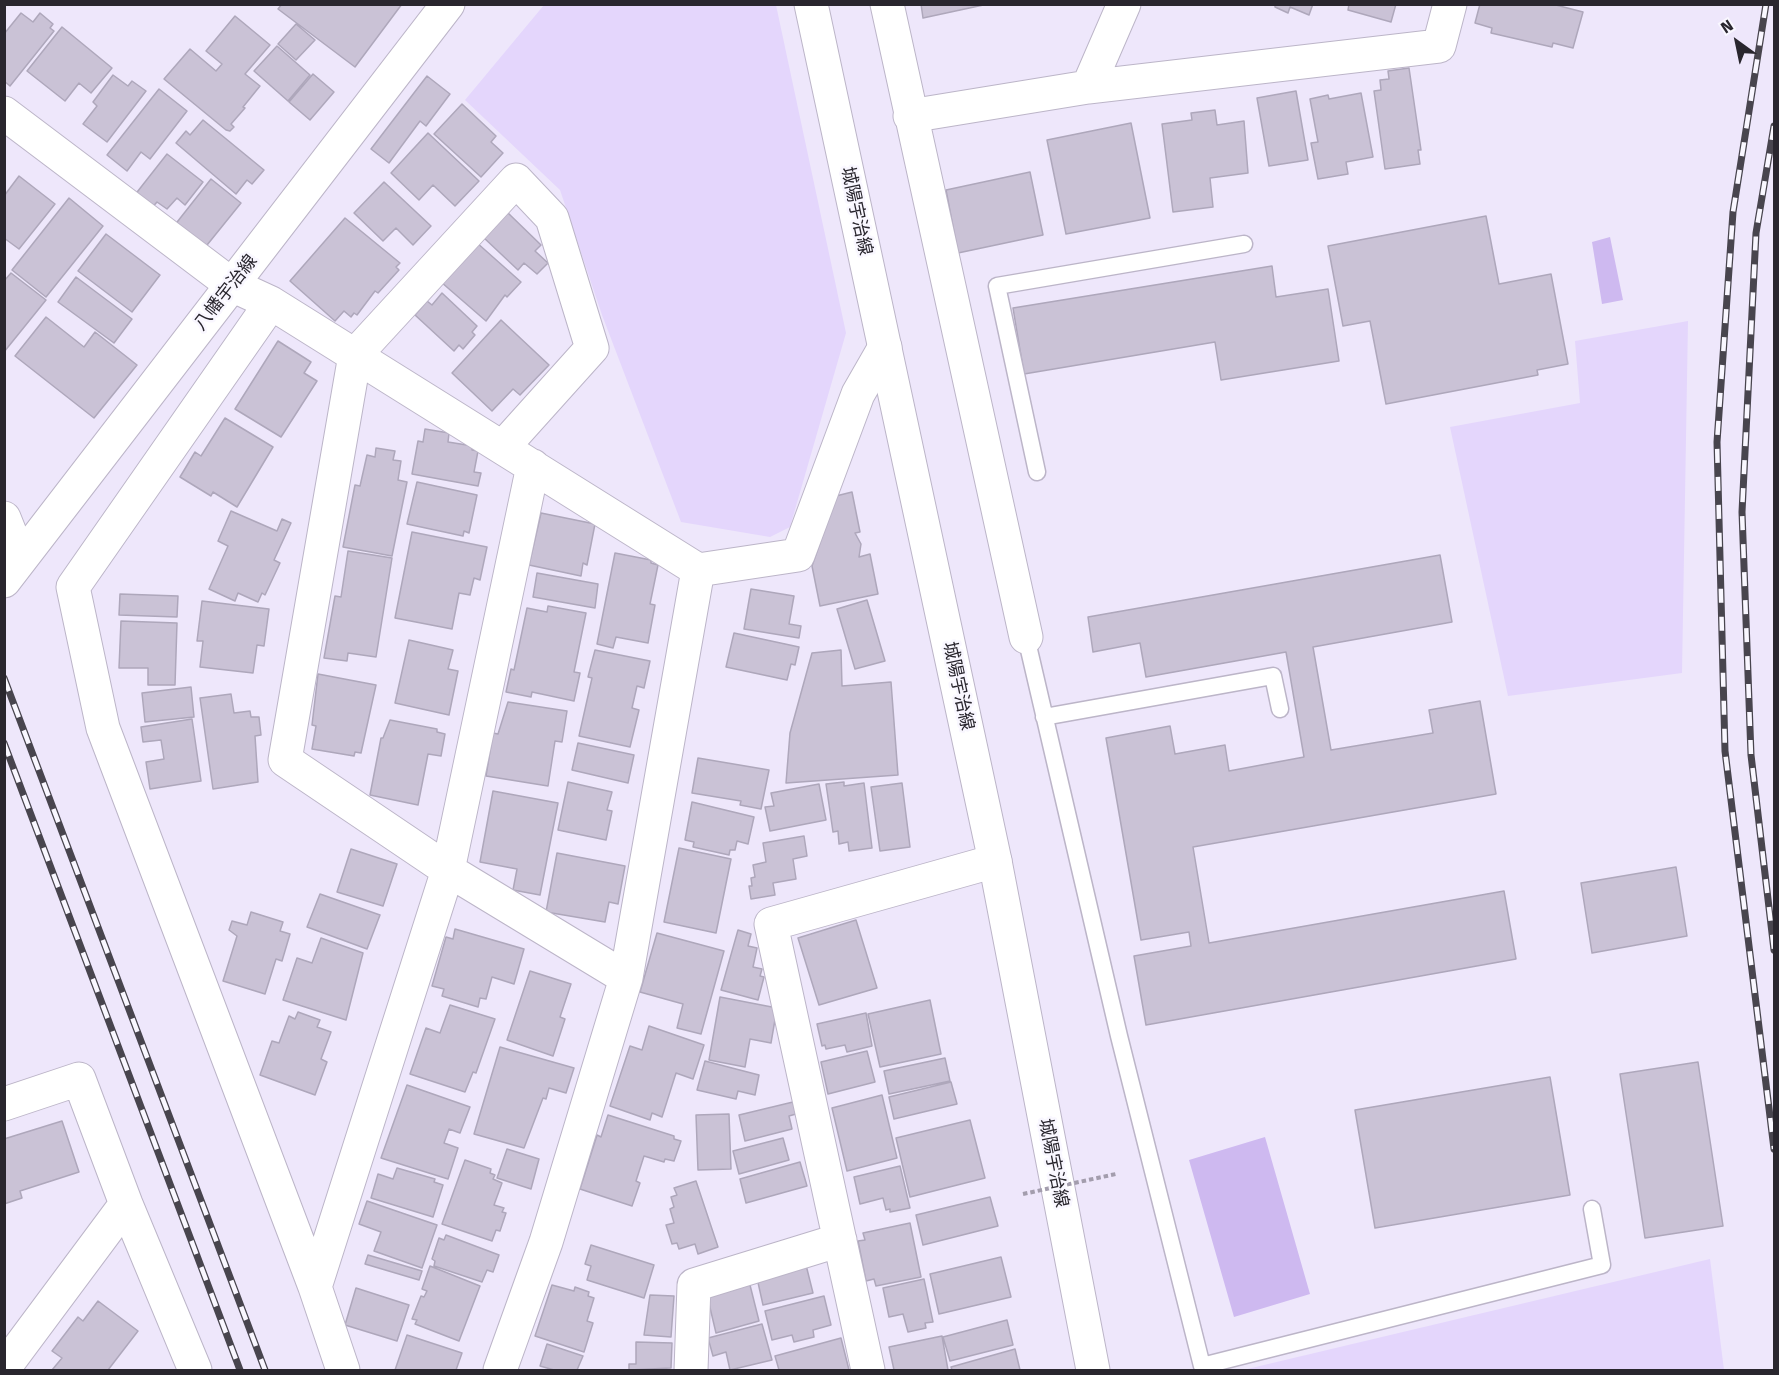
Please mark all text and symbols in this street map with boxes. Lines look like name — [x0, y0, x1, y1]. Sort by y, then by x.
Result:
north arrow — [1707, 12, 1767, 72]
text: N — [1717, 16, 1737, 37]
street label: 城陽宇治線 — [836, 165, 876, 257]
street label: 八幡宇治線 — [190, 251, 262, 335]
street label: 城陽宇治線 — [938, 640, 978, 732]
street label: 城陽宇治線 — [1034, 1117, 1072, 1209]

